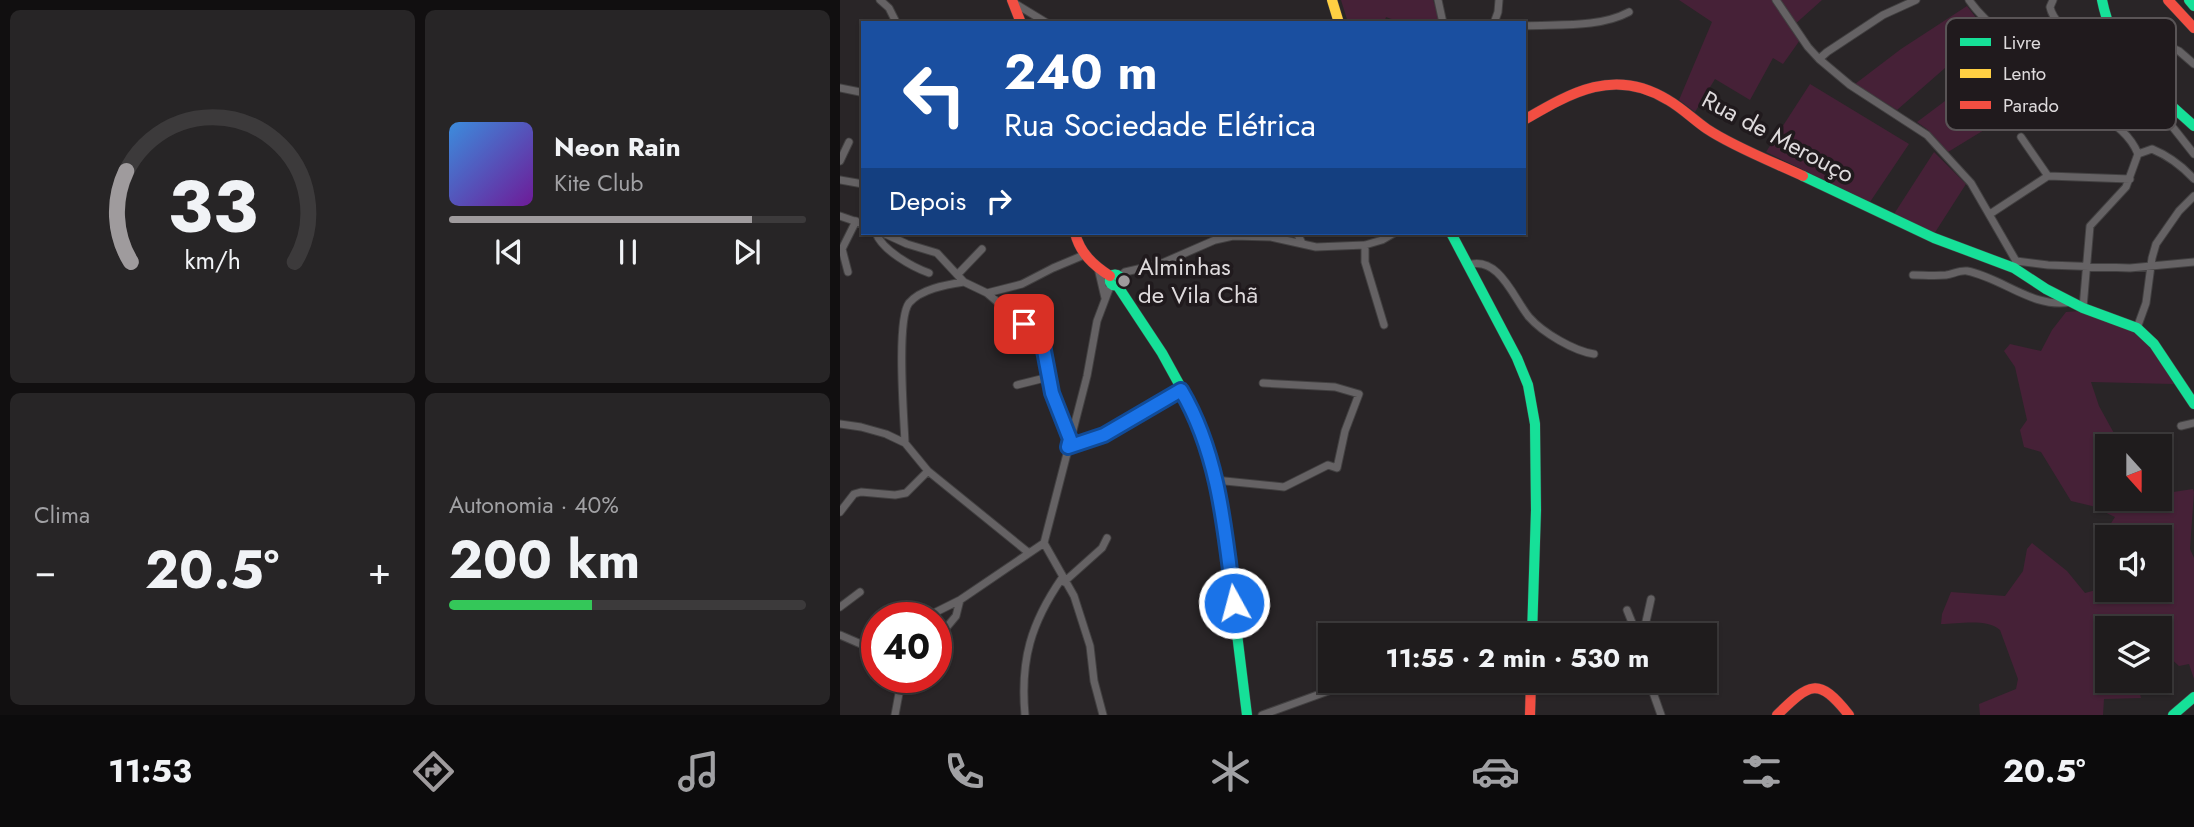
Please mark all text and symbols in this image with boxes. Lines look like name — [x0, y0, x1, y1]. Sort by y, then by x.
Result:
legend — [1946, 18, 2176, 130]
text: Livre — [2003, 29, 2041, 56]
text: 240 m — [1004, 37, 1158, 107]
icon: left — [889, 49, 980, 140]
text: Lento — [2003, 60, 2046, 87]
street label: Rua de Merouço — [1696, 82, 1861, 191]
text: Parado — [2003, 92, 2059, 119]
text: Rua Sociedade Elétrica — [1004, 102, 1316, 148]
text: Neon Rain — [554, 128, 681, 166]
text: 33 — [167, 155, 258, 260]
text: Kite Club — [554, 166, 643, 200]
text: Depois — [889, 182, 966, 220]
icon: right — [980, 182, 1018, 220]
icon: previous — [490, 233, 528, 271]
icon: pause — [609, 233, 647, 271]
icon: next — [728, 233, 766, 271]
text: km/h — [184, 242, 241, 278]
place label: Alminhas de Vila Chã — [1138, 249, 1258, 312]
marker: Alminhas de Vila Chã — [1116, 273, 1132, 289]
pin — [994, 294, 1054, 354]
icon: arrive — [1005, 305, 1043, 343]
north arrow — [2095, 434, 2172, 511]
map controls — [2095, 434, 2172, 693]
text: Autonomia · 40% — [449, 488, 619, 522]
text: Clima — [34, 498, 90, 532]
text: 200 km — [449, 522, 640, 598]
button: sound — [2095, 525, 2172, 602]
text: 20.5° — [145, 532, 279, 608]
text: − — [34, 543, 56, 598]
text: + — [368, 543, 391, 598]
position arrow — [1197, 566, 1271, 640]
speed limit sign: 40 — [861, 602, 952, 693]
button: layers — [2095, 616, 2172, 693]
text: 11:55 · 2 min · 530 m — [1386, 639, 1649, 677]
icon: directions — [409, 747, 458, 796]
icon: music — [674, 747, 723, 796]
icon: phone — [940, 747, 989, 796]
icon: climate — [1206, 747, 1255, 796]
icon: car — [1471, 747, 1520, 796]
icon: filters — [1737, 747, 1786, 796]
text: 11:53 — [108, 748, 192, 794]
text: 20.5° — [2003, 748, 2086, 794]

